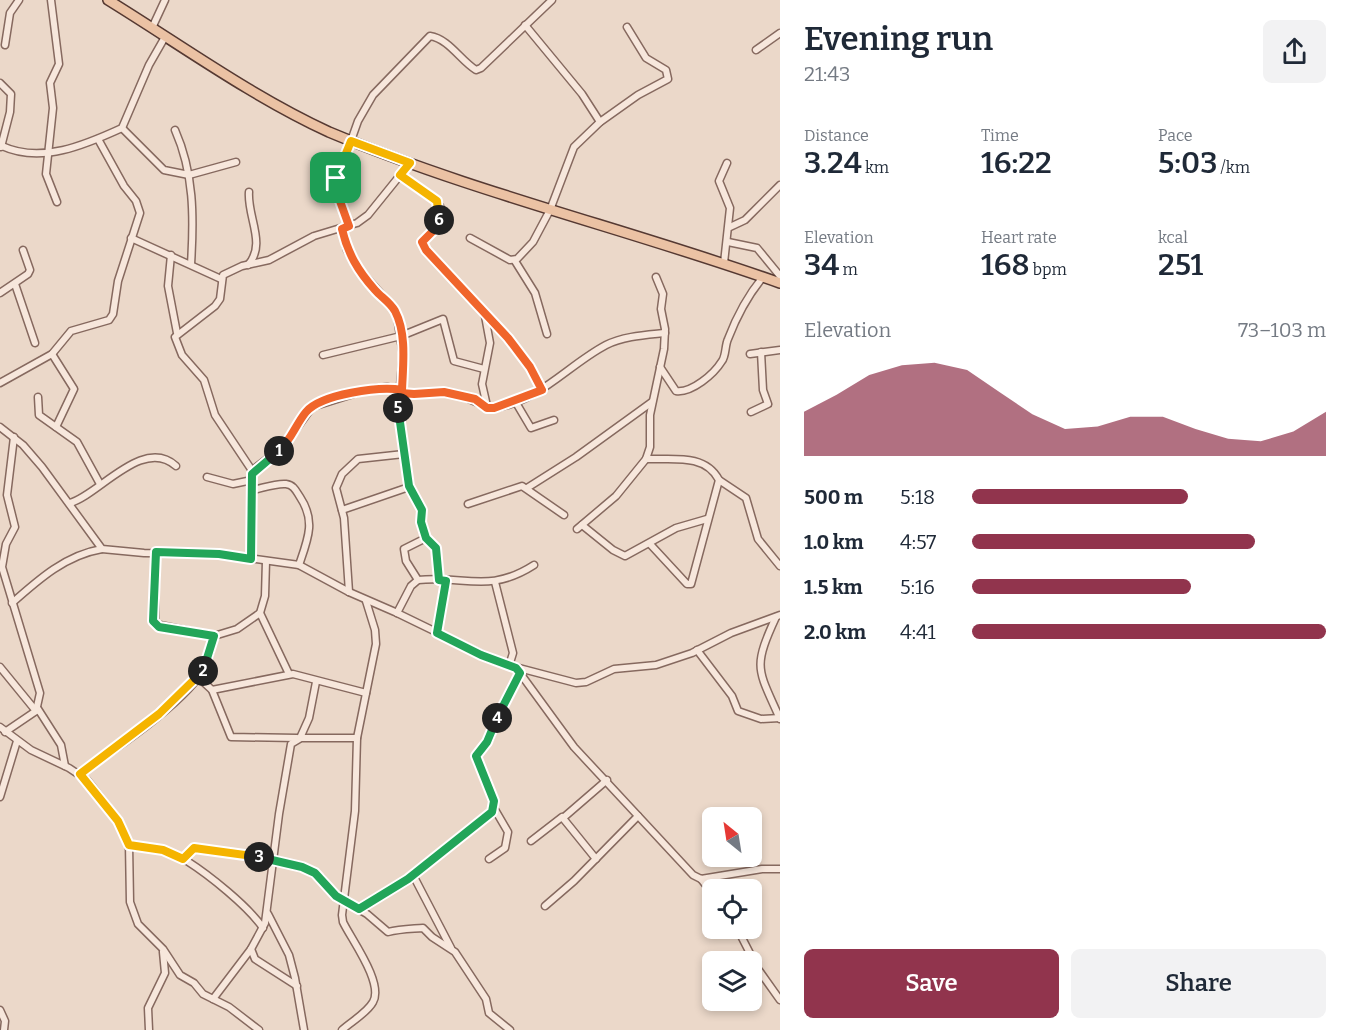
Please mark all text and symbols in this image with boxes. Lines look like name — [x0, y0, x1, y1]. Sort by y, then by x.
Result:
text: Evening run — [804, 19, 993, 59]
button: share — [1263, 20, 1326, 83]
text: 21:43 — [804, 62, 850, 86]
text: Distance — [804, 126, 869, 145]
text: Time — [981, 126, 1019, 145]
text: Pace — [1158, 126, 1193, 145]
text: 3.24 — [804, 145, 862, 181]
text: 16:22 — [981, 145, 1052, 181]
text: 5:03 — [1158, 145, 1217, 181]
pin — [310, 152, 361, 203]
text: km — [862, 158, 889, 177]
text: /km — [1217, 158, 1250, 177]
icon: arrive — [319, 161, 352, 194]
pin: 6 — [424, 205, 454, 235]
text: 6 — [434, 210, 444, 229]
text: Elevation — [804, 228, 874, 247]
text: Heart rate — [981, 228, 1057, 247]
text: kcal — [1158, 228, 1188, 247]
text: 34 — [804, 247, 839, 283]
text: 168 — [981, 247, 1029, 283]
text: 251 — [1158, 247, 1203, 283]
text: m — [839, 260, 858, 279]
text: bpm — [1029, 260, 1067, 279]
text: Elevation — [804, 318, 891, 342]
text: 73–103 m — [1238, 318, 1326, 342]
pin: 5 — [383, 393, 413, 423]
text: 5 — [394, 398, 402, 417]
pin: 1 — [264, 436, 294, 466]
text: 1 — [276, 441, 282, 460]
text: 500 m — [804, 485, 863, 509]
text: 5:18 — [900, 485, 935, 509]
text: 1.0 km — [804, 530, 864, 554]
text: 4:57 — [900, 530, 936, 554]
text: 1.5 km — [804, 575, 863, 599]
text: 5:16 — [900, 575, 935, 599]
text: 2.0 km — [804, 620, 866, 644]
text: 4:41 — [900, 620, 936, 644]
pin: 2 — [188, 656, 218, 686]
text: 2 — [198, 661, 208, 680]
pin: 4 — [482, 703, 512, 733]
text: 4 — [492, 708, 502, 727]
north arrow — [702, 807, 762, 867]
map controls — [702, 807, 762, 1011]
pin: 3 — [244, 842, 274, 872]
text: 3 — [254, 847, 264, 866]
button: locate — [702, 879, 762, 939]
button: Save — [804, 949, 1059, 1018]
button: Share — [1071, 949, 1326, 1018]
button: layers — [702, 951, 762, 1011]

